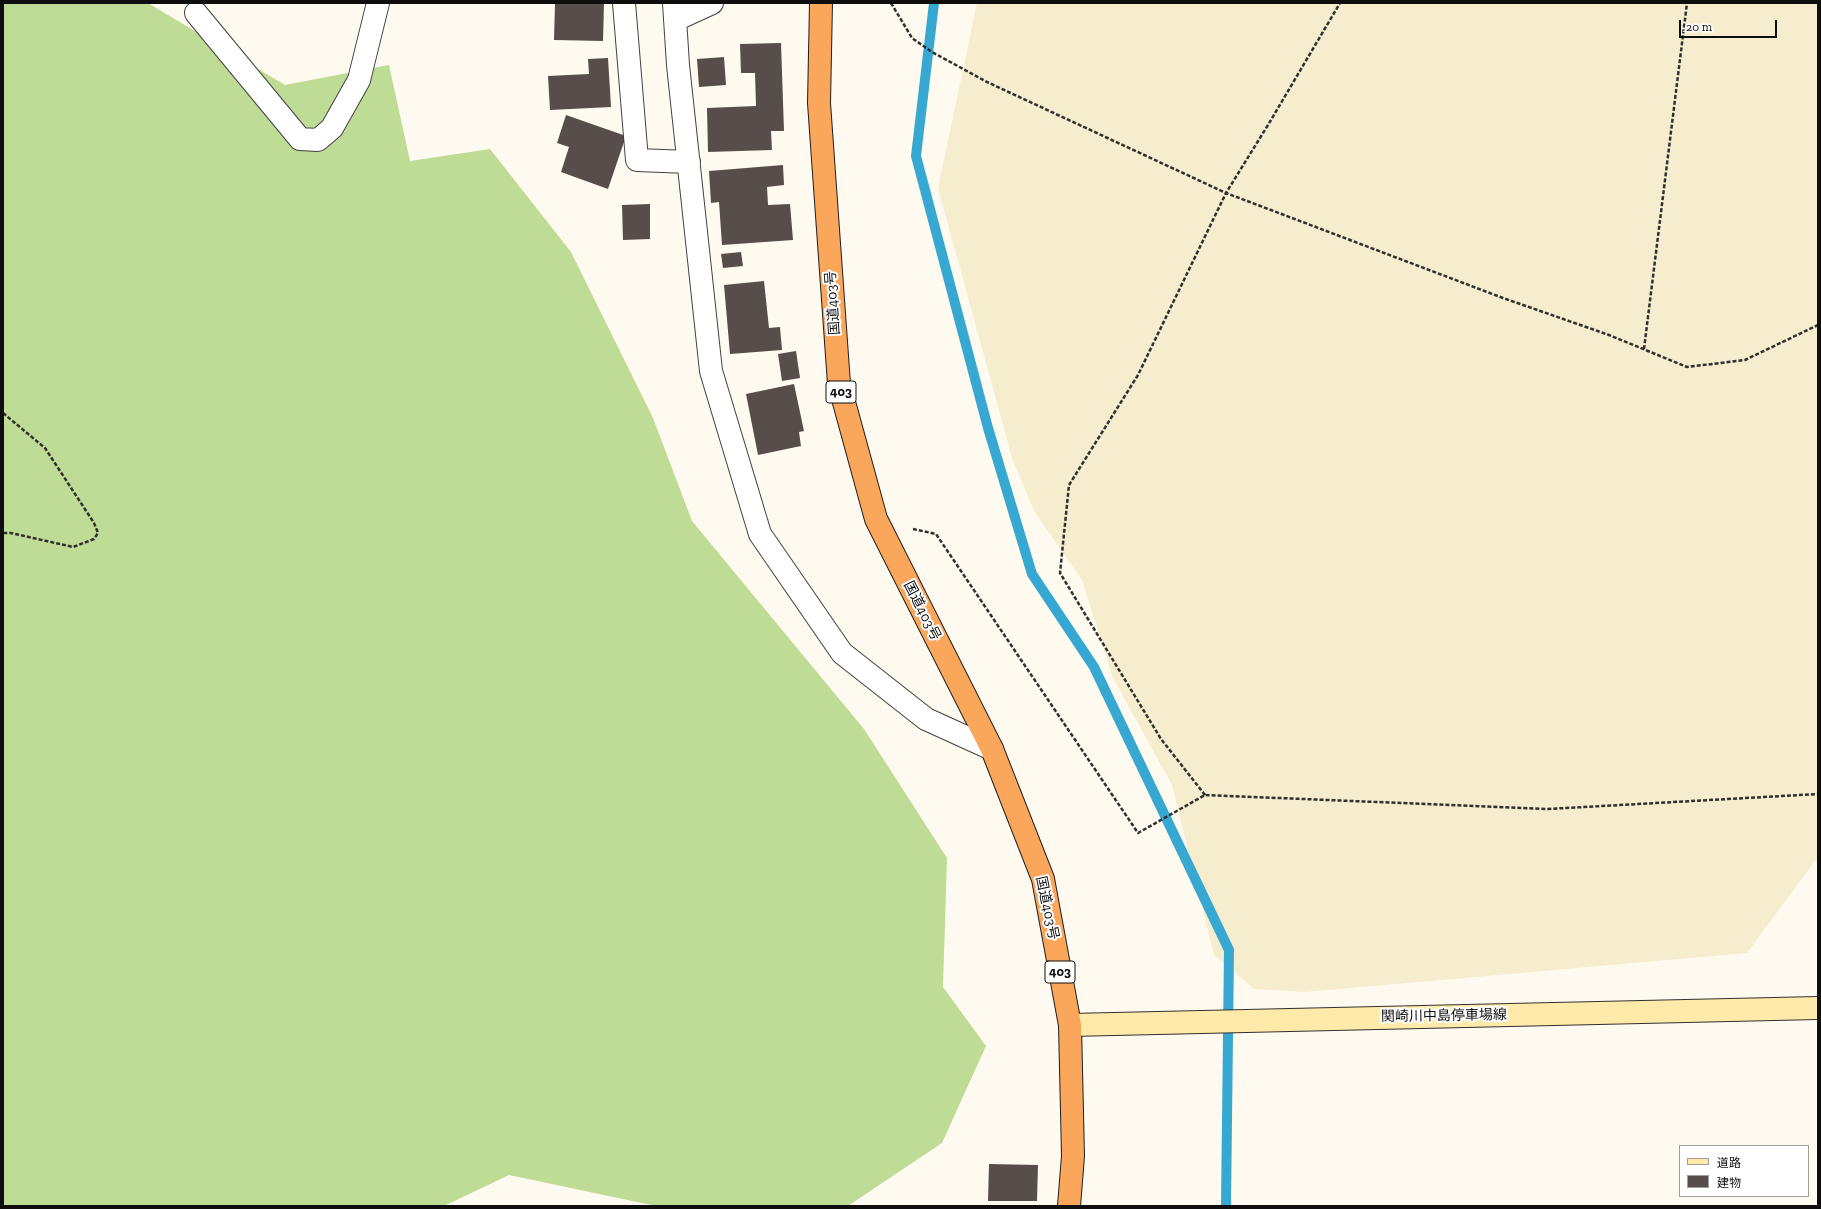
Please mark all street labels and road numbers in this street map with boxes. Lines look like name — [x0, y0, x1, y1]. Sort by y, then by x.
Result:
street label: 国道403号 — [822, 270, 844, 336]
road number: 403 — [826, 381, 856, 403]
street label: 国道403号 — [900, 578, 944, 644]
street label: 国道403号 — [1032, 875, 1062, 941]
road number: 403 — [1045, 961, 1075, 983]
street label: 関崎川中島停車場線 — [1381, 1007, 1507, 1025]

